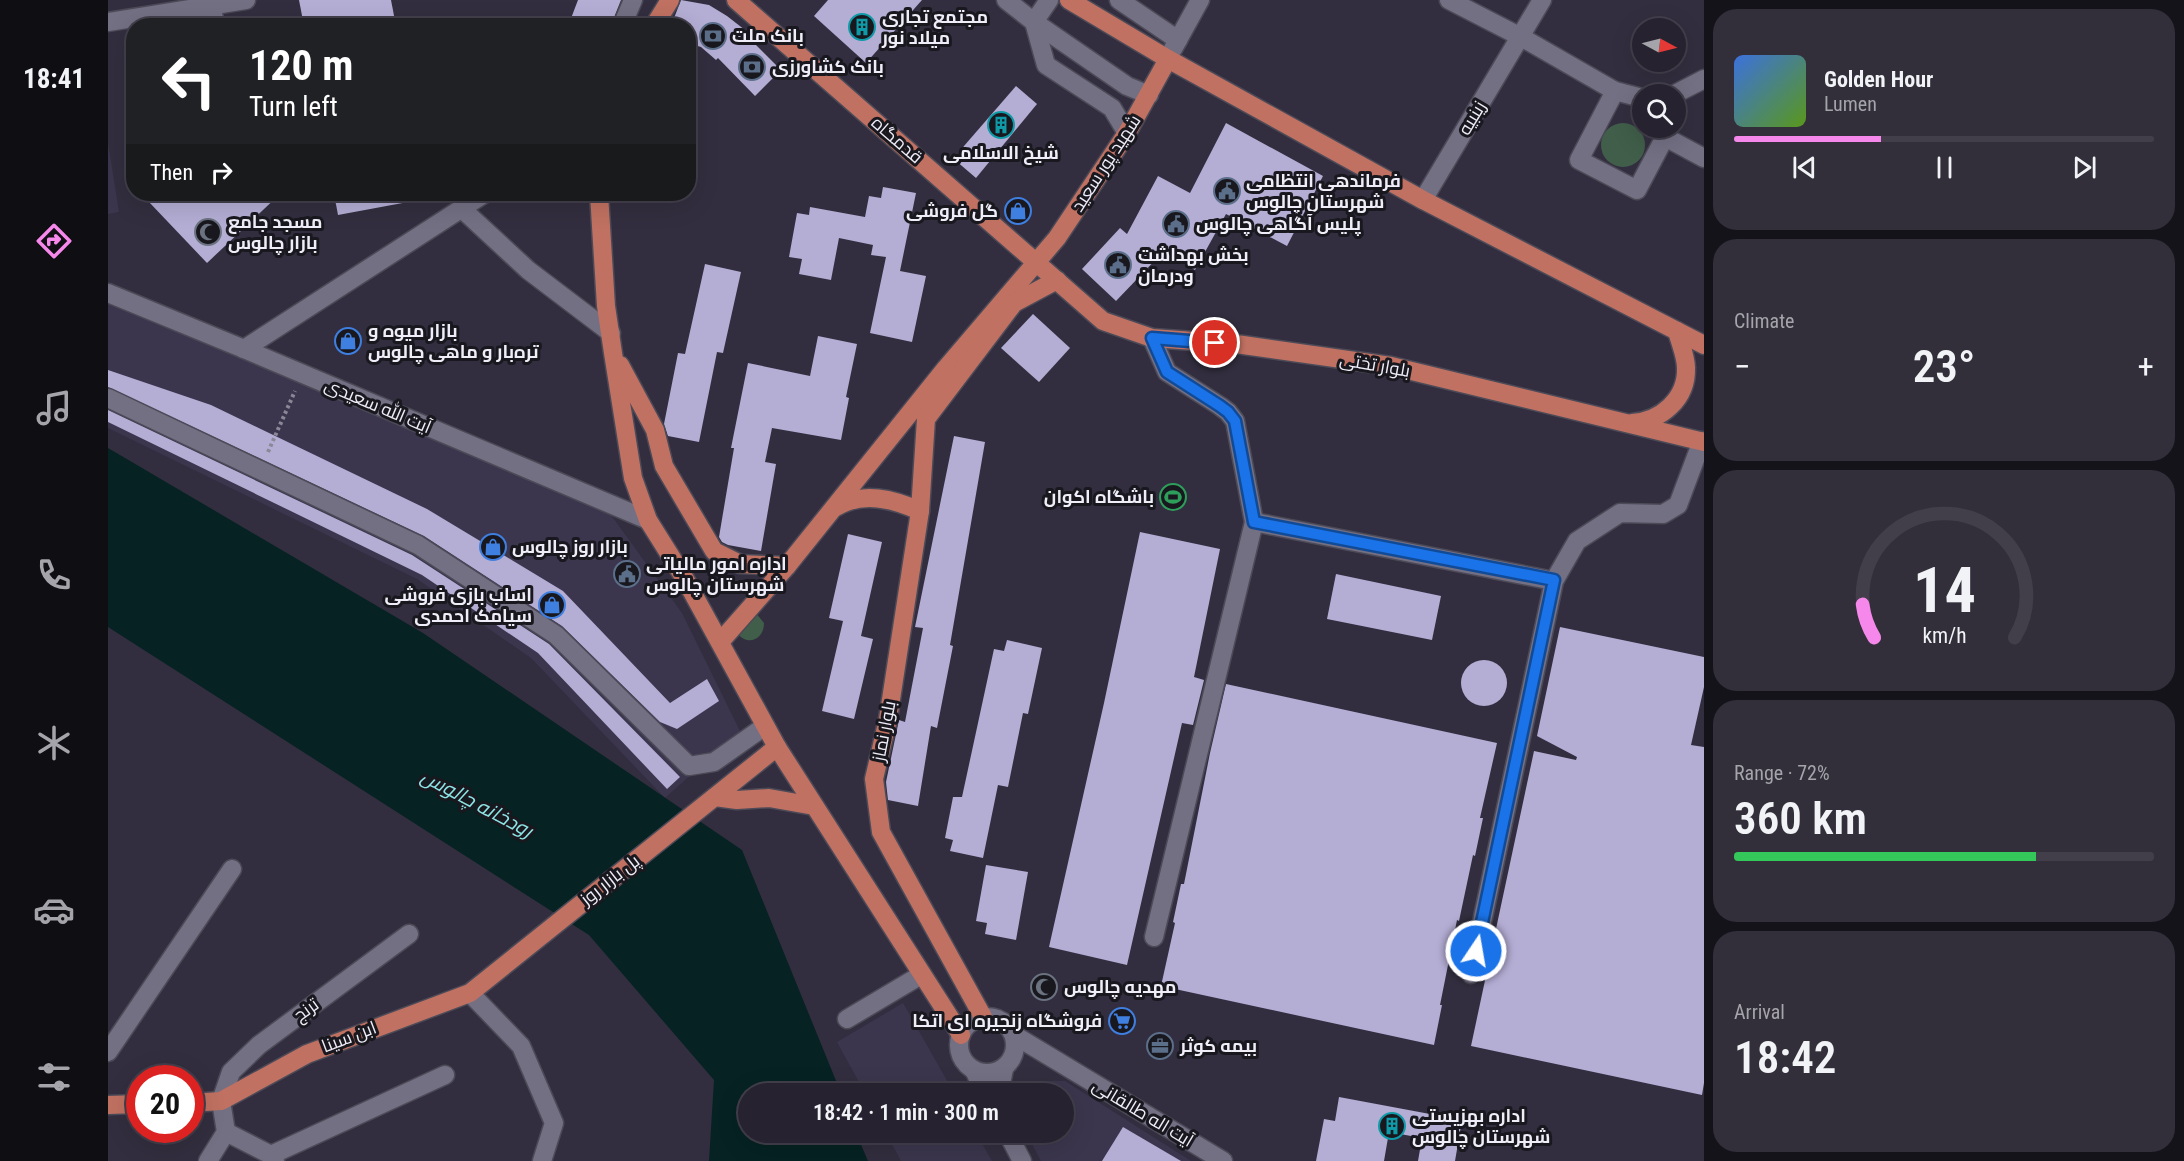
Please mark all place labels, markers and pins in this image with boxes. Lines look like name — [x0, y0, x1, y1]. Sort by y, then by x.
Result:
place label: مجتمع تجاری میلاد نور — [881, 6, 988, 49]
building icon: مجتمع تجاری میلاد نور — [847, 12, 877, 42]
bank icon: بانک ملت — [698, 21, 728, 51]
place label: بانک ملت — [732, 25, 804, 46]
bank icon: بانک کشاورزی — [737, 52, 767, 82]
place label: بانک کشاورزی — [772, 56, 884, 78]
building icon: شیخ الاسلامی — [986, 110, 1016, 140]
place label: شیخ الاسلامی — [943, 142, 1059, 165]
place label: فرماندهی انتظامی شهرستان چالوس — [1246, 170, 1401, 214]
public building icon: فرماندهی انتظامی شهرستان چالوس — [1212, 176, 1242, 206]
shop icon: گل فروشی — [1003, 196, 1033, 226]
place label: گل فروشی — [906, 200, 998, 222]
public building icon: پلیس آگاهی چالوس — [1161, 209, 1191, 239]
place label: مسجد جامع بازار چالوس — [228, 211, 323, 255]
place label: پلیس آگاهی چالوس — [1196, 213, 1361, 236]
mosque icon: مسجد جامع بازار چالوس — [193, 217, 223, 247]
place label: بخش بهداشت ودرمان — [1138, 244, 1249, 287]
public building icon: بخش بهداشت ودرمان — [1103, 250, 1133, 280]
pin — [1189, 317, 1240, 368]
place label: بازار میوه و تره‌بار و ماهی چالوس — [368, 320, 539, 364]
shop icon: بازار میوه و تره‌بار و ماهی چالوس — [333, 326, 363, 356]
sports icon: باشگاه اکوان — [1158, 482, 1188, 512]
place label: باشگاه اکوان — [1044, 486, 1154, 508]
shop icon: بازار روز چالوس — [478, 532, 508, 562]
place label: بازار روز چالوس — [512, 536, 628, 559]
place label: اداره امور مالیاتی شهرستان چالوس — [646, 553, 787, 597]
public building icon: اداره امور مالیاتی شهرستان چالوس — [612, 559, 642, 589]
place label: اساب بازی فروشی سیامک احمدی — [384, 584, 532, 626]
shop icon: اساب بازی فروشی سیامک احمدی — [537, 590, 567, 620]
mosque icon: مهدیه چالوس — [1029, 972, 1059, 1002]
place label: مهدیه چالوس — [1064, 976, 1176, 999]
supermarket icon: فروشگاه زنجیره ای اتکا — [1107, 1006, 1137, 1036]
place label: فروشگاه زنجیره ای اتکا — [912, 1010, 1102, 1032]
office icon: بیمه کوثر — [1145, 1031, 1175, 1061]
place label: بیمه کوثر — [1179, 1035, 1257, 1057]
place label: اداره بهزیستی شهرستان چالوس — [1412, 1105, 1550, 1149]
building icon: اداره بهزیستی شهرستان چالوس — [1377, 1111, 1407, 1141]

